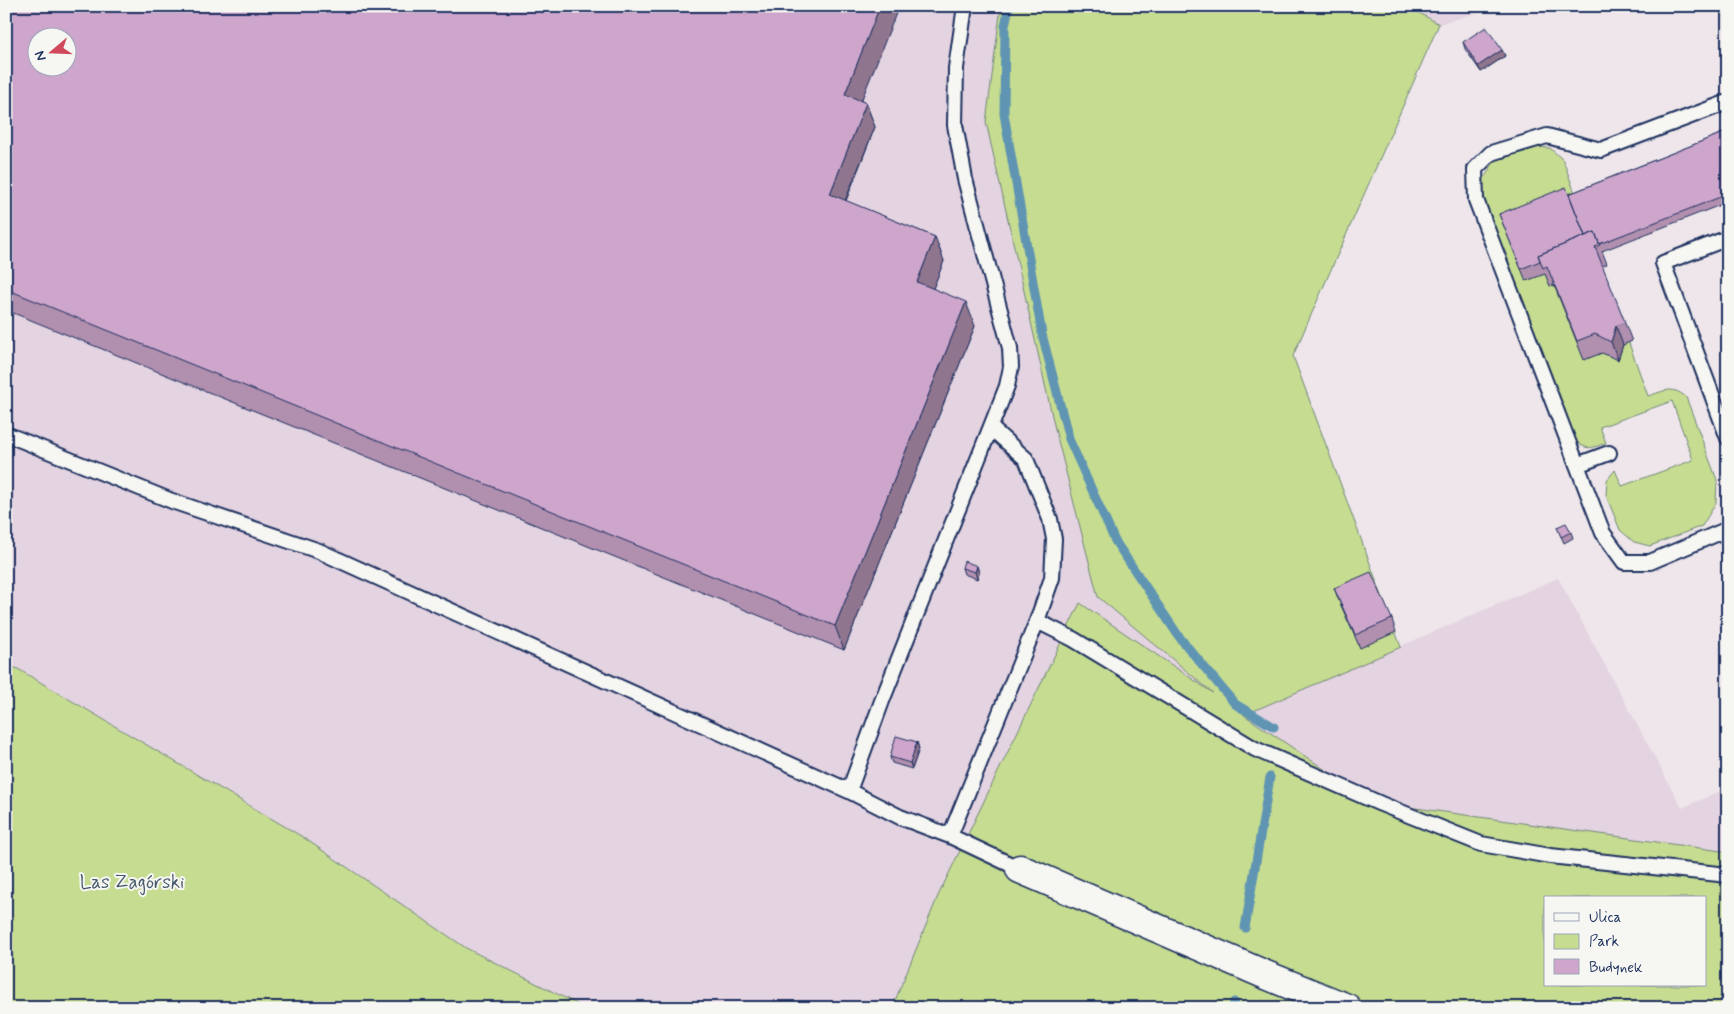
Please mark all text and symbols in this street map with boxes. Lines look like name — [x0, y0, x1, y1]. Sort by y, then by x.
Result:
north arrow — [28, 28, 78, 78]
text: N — [31, 49, 51, 63]
park label: Las Zagórski — [80, 870, 184, 896]
legend — [1544, 896, 1706, 986]
text: Ulica — [1589, 908, 1622, 928]
text: Park — [1589, 932, 1619, 952]
text: Budynek — [1589, 958, 1643, 978]

